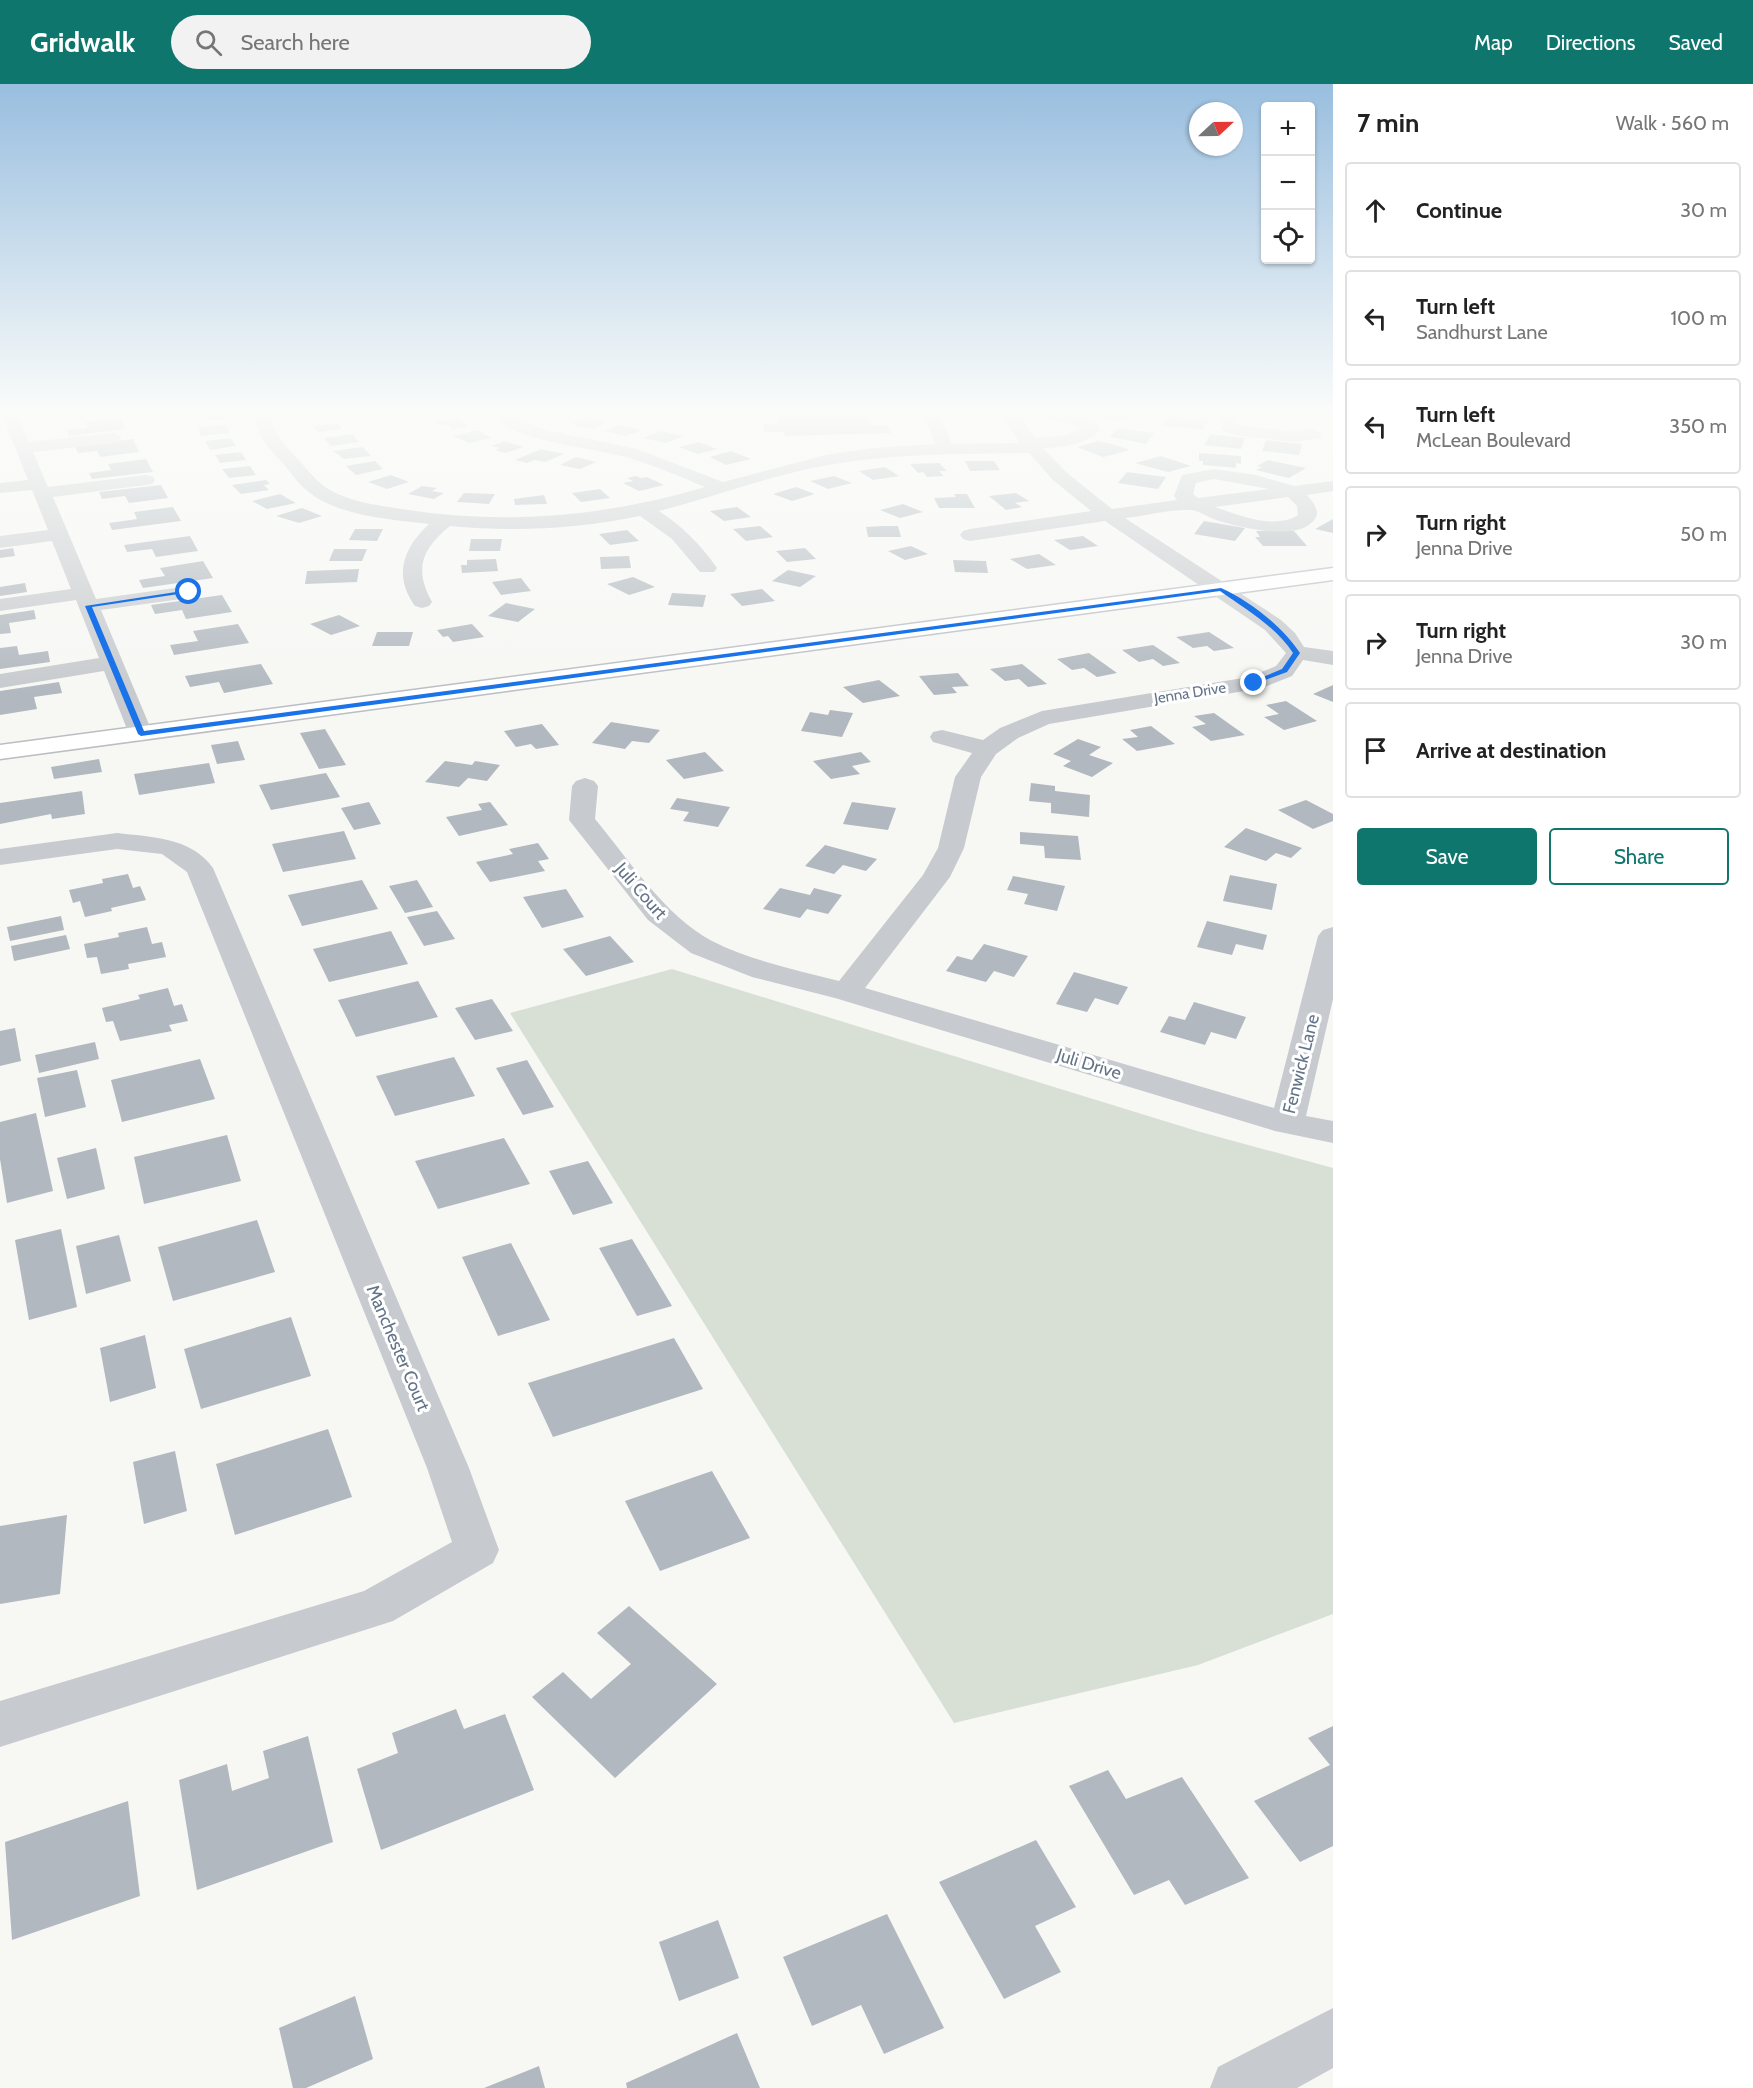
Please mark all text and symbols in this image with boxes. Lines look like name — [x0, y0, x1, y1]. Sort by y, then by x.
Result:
search box — [171, 15, 591, 69]
text: Gridwalk — [30, 25, 135, 59]
icon: search — [192, 26, 225, 59]
text: Search here — [240, 29, 350, 56]
text: Map — [1474, 30, 1513, 55]
text: Directions — [1546, 30, 1635, 55]
text: Saved — [1668, 30, 1723, 55]
north arrow — [1189, 102, 1243, 156]
map controls — [1261, 102, 1315, 264]
button: + — [1261, 102, 1315, 156]
text: 7 min — [1357, 107, 1419, 139]
text: Walk · 560 m — [1616, 111, 1729, 135]
button: − — [1261, 156, 1315, 210]
icon: ahead — [1359, 194, 1392, 227]
text: Continue — [1416, 197, 1502, 224]
text: 30 m — [1680, 198, 1727, 222]
button: locate — [1261, 210, 1315, 264]
text: Turn left — [1416, 293, 1495, 320]
icon: left — [1359, 302, 1392, 335]
text: 100 m — [1671, 306, 1727, 330]
text: Sandhurst Lane — [1416, 320, 1548, 344]
text: Turn left — [1416, 401, 1495, 428]
icon: left — [1359, 410, 1392, 443]
text: 350 m — [1669, 414, 1727, 438]
text: McLean Boulevard — [1416, 428, 1571, 452]
text: Turn right — [1416, 509, 1506, 536]
icon: right — [1359, 518, 1392, 551]
text: 50 m — [1680, 522, 1727, 546]
text: Jenna Drive — [1416, 536, 1512, 560]
route start — [175, 578, 201, 604]
text: Turn right — [1416, 617, 1506, 644]
icon: right — [1359, 626, 1392, 659]
text: 30 m — [1680, 630, 1727, 654]
text: Jenna Drive — [1416, 644, 1512, 668]
route end — [1240, 669, 1266, 695]
street label: Jenna Drive — [1152, 678, 1227, 708]
icon: arrive — [1359, 734, 1392, 767]
text: Arrive at destination — [1416, 737, 1606, 764]
button: Save — [1357, 828, 1537, 885]
button: Share — [1549, 828, 1729, 885]
street label: Juli Court — [610, 857, 672, 924]
street label: Fenwick Lane — [1278, 1012, 1324, 1116]
street label: Juli Drive — [1053, 1043, 1124, 1084]
street label: Manchester Court — [362, 1282, 434, 1414]

